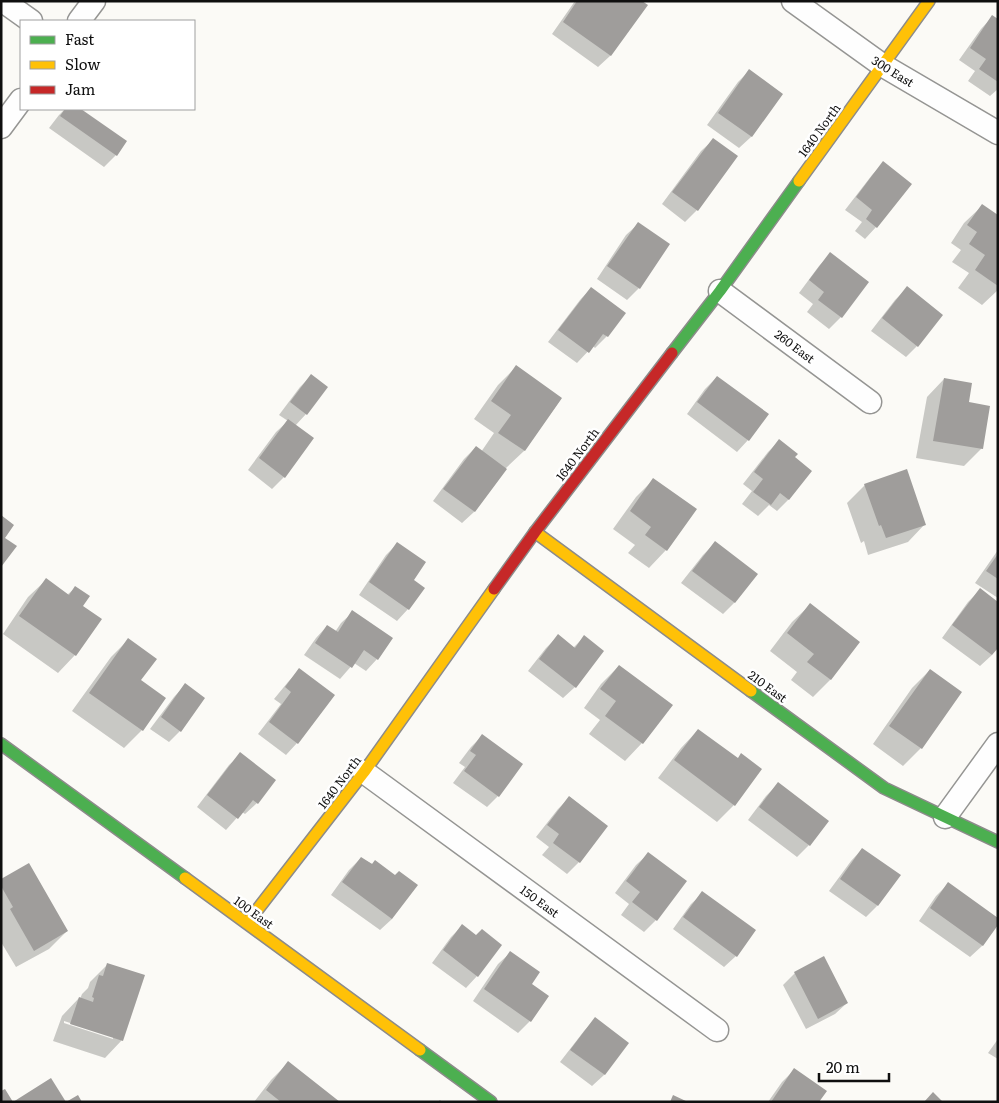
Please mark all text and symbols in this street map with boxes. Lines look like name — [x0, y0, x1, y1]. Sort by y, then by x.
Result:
legend — [20, 20, 195, 110]
text: Fast — [65, 27, 94, 50]
street label: 300 East — [868, 51, 918, 91]
text: Slow — [65, 52, 100, 75]
text: Jam — [65, 77, 96, 100]
street label: 1640 North — [793, 100, 845, 160]
street label: 260 East — [771, 325, 819, 367]
street label: 1640 North — [551, 424, 603, 484]
street label: 210 East — [745, 666, 791, 706]
street label: 1640 North — [313, 752, 365, 812]
street label: 150 East — [517, 881, 563, 921]
street label: 100 East — [230, 891, 278, 933]
scale bar — [819, 1050, 889, 1082]
text: 20 m — [826, 1055, 860, 1078]

